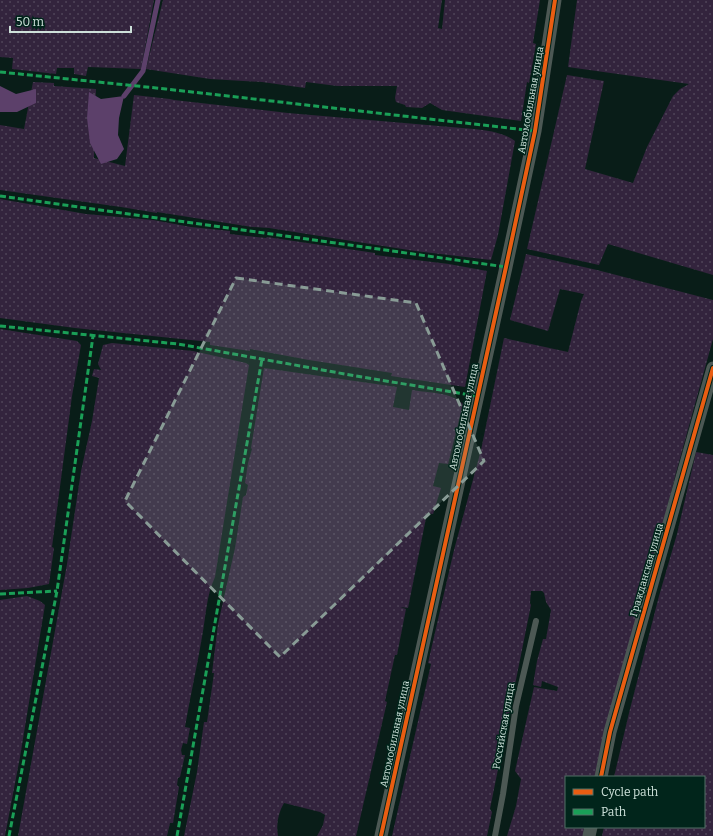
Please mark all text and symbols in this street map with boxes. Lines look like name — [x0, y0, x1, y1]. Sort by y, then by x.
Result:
scale bar — [10, 8, 131, 34]
text: 50 m — [16, 15, 45, 29]
street label: Автомобильная улица — [515, 45, 546, 155]
street label: Автомобильная улица — [446, 362, 481, 471]
street label: Гражданская улица — [628, 521, 666, 618]
street label: Автомобильная улица — [377, 679, 412, 788]
street label: Российская улица — [490, 681, 518, 770]
legend — [565, 776, 705, 828]
text: Cycle path — [601, 785, 659, 799]
text: Path — [601, 805, 627, 819]

